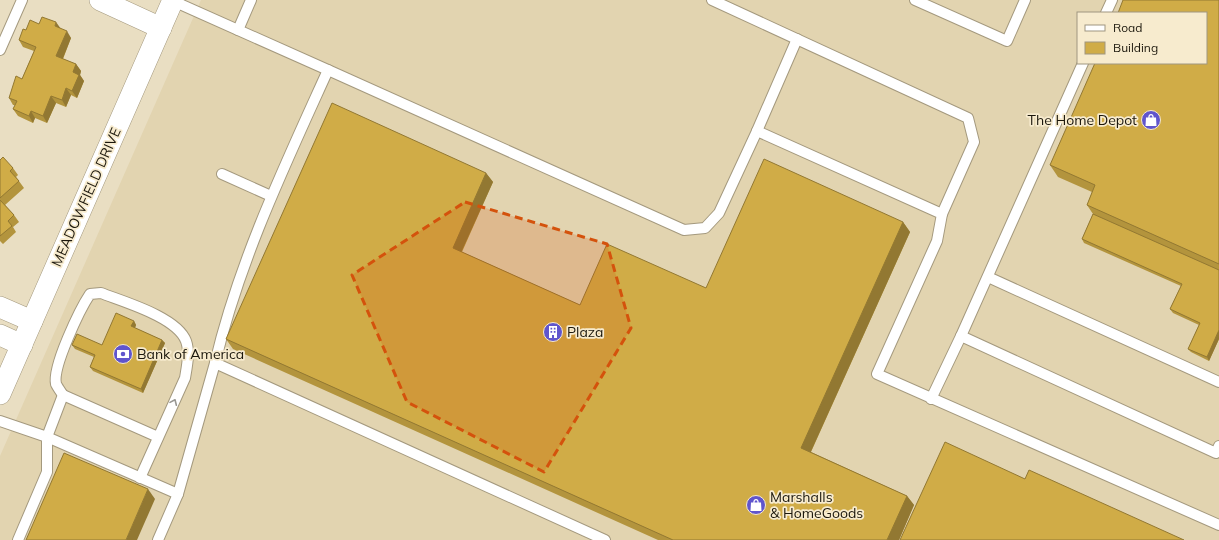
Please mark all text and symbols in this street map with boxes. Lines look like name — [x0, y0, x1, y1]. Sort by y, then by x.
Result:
legend — [1077, 12, 1207, 64]
text: Road — [1113, 20, 1142, 35]
text: Building — [1113, 40, 1158, 55]
shop icon: The Home Depot — [1140, 109, 1162, 131]
place label: The Home Depot — [1027, 111, 1137, 129]
street label: MEADOWFIELD DRIVE — [47, 125, 125, 269]
building icon: Plaza — [542, 321, 564, 343]
place label: Plaza — [567, 323, 603, 341]
bank icon: Bank of America — [112, 343, 134, 365]
place label: Bank of America — [137, 345, 244, 363]
one-way arrow — [170, 399, 178, 406]
place label: Marshalls & HomeGoods — [770, 488, 863, 522]
shop icon: Marshalls & HomeGoods — [745, 494, 767, 516]

